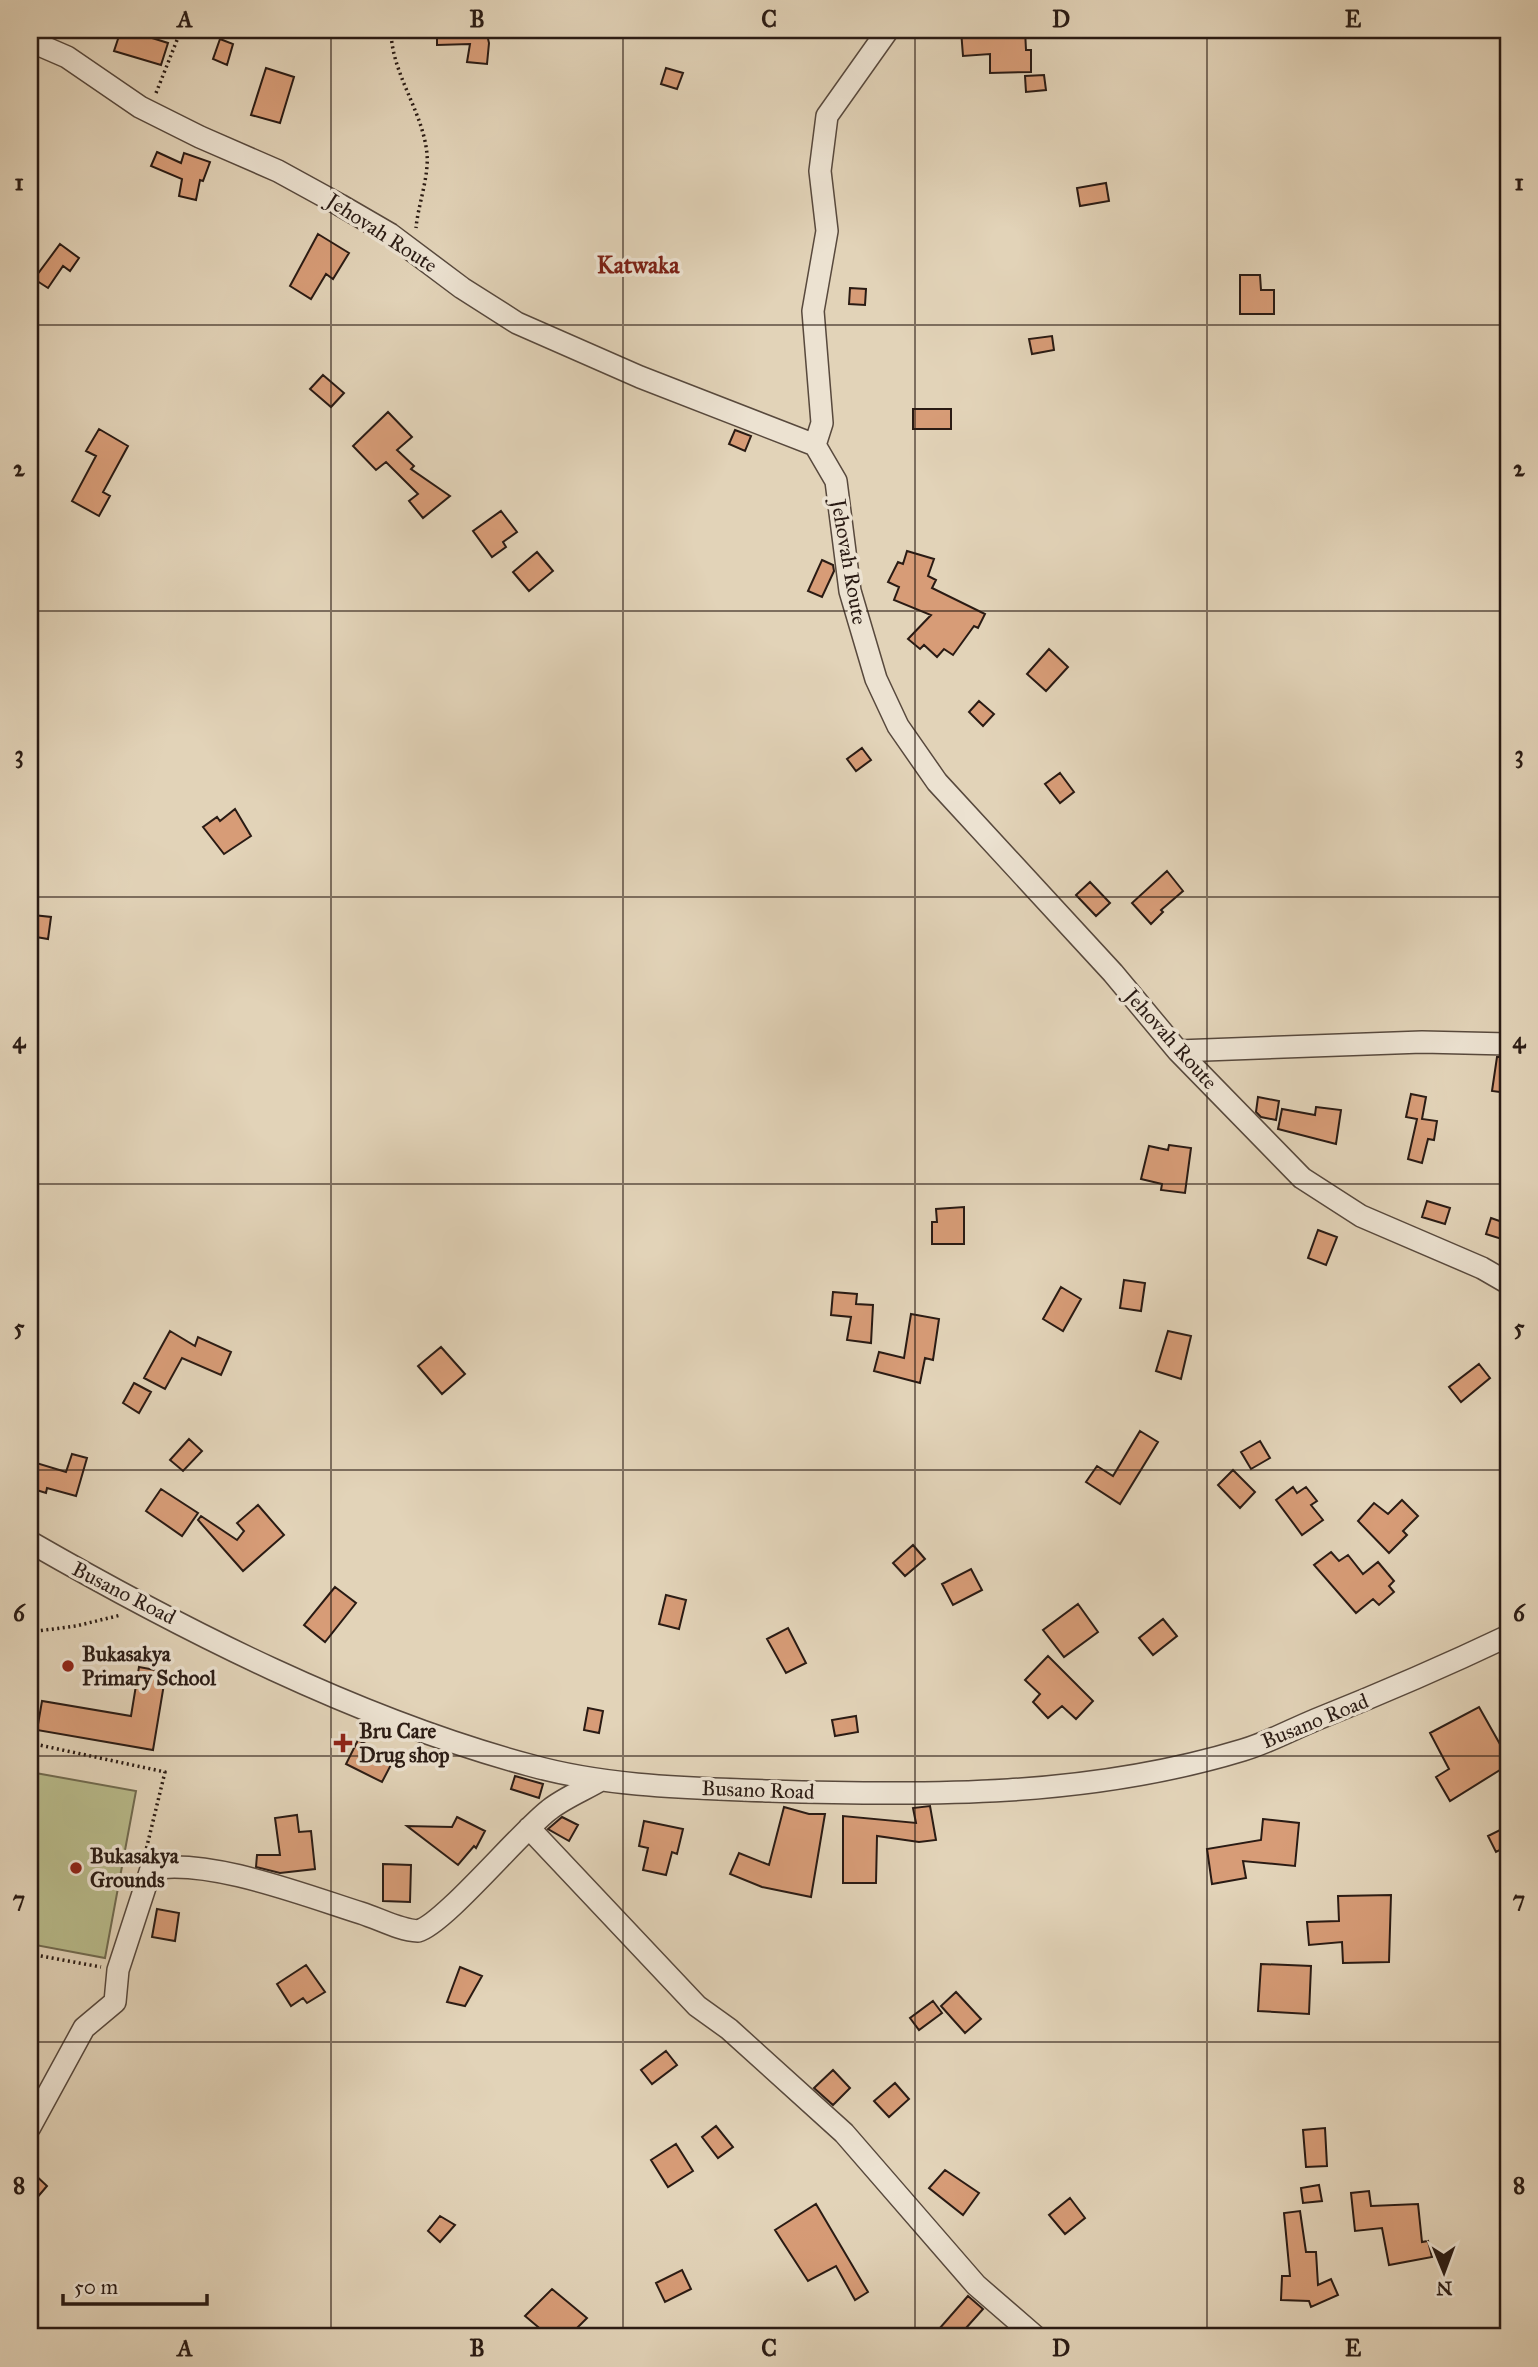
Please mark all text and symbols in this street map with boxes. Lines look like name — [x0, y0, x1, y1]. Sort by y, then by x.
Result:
text: A — [175, 5, 193, 33]
text: B — [469, 5, 485, 33]
text: C — [761, 5, 777, 33]
text: D — [1052, 5, 1070, 33]
text: E — [1345, 5, 1362, 33]
text: 1 — [14, 168, 24, 196]
text: 1 — [1514, 168, 1524, 196]
street label: Jehovah Route — [320, 186, 442, 279]
district label: Katwaka — [597, 250, 680, 280]
text: 2 — [13, 454, 25, 482]
text: 2 — [1513, 454, 1525, 482]
street label: Jehovah Route — [825, 495, 873, 627]
text: 3 — [14, 740, 24, 769]
text: 3 — [1514, 740, 1524, 769]
street label: Jehovah Route — [1118, 982, 1223, 1095]
text: 4 — [13, 1026, 27, 1054]
text: 4 — [1513, 1026, 1527, 1054]
text: 5 — [14, 1313, 25, 1341]
text: 5 — [1514, 1313, 1525, 1341]
street label: Busano Road — [68, 1556, 181, 1630]
text: 6 — [13, 1599, 26, 1627]
text: 6 — [1513, 1599, 1526, 1627]
place label: Bukasakya Primary School — [82, 1641, 217, 1691]
marker: Bukasakya Primary School — [60, 1658, 76, 1674]
street label: Busano Road — [1258, 1688, 1373, 1754]
place label: Bru Care Drug shop — [359, 1718, 450, 1768]
marker: Bru Care Drug shop — [333, 1733, 353, 1753]
street label: Busano Road — [701, 1775, 815, 1805]
place label: Bukasakya Grounds — [90, 1843, 180, 1893]
marker: Bukasakya Grounds — [68, 1860, 84, 1876]
text: 7 — [13, 1885, 25, 1913]
text: 7 — [1513, 1885, 1525, 1913]
text: 8 — [13, 2171, 25, 2199]
text: 8 — [1513, 2171, 1525, 2199]
north arrow — [1408, 2238, 1478, 2308]
scale bar — [63, 2262, 206, 2306]
text: 50 m — [74, 2274, 119, 2300]
text: N — [1436, 2277, 1453, 2300]
text: A — [175, 2334, 193, 2362]
text: B — [469, 2334, 485, 2362]
text: C — [761, 2334, 777, 2362]
text: D — [1052, 2334, 1070, 2362]
text: E — [1345, 2334, 1362, 2362]

